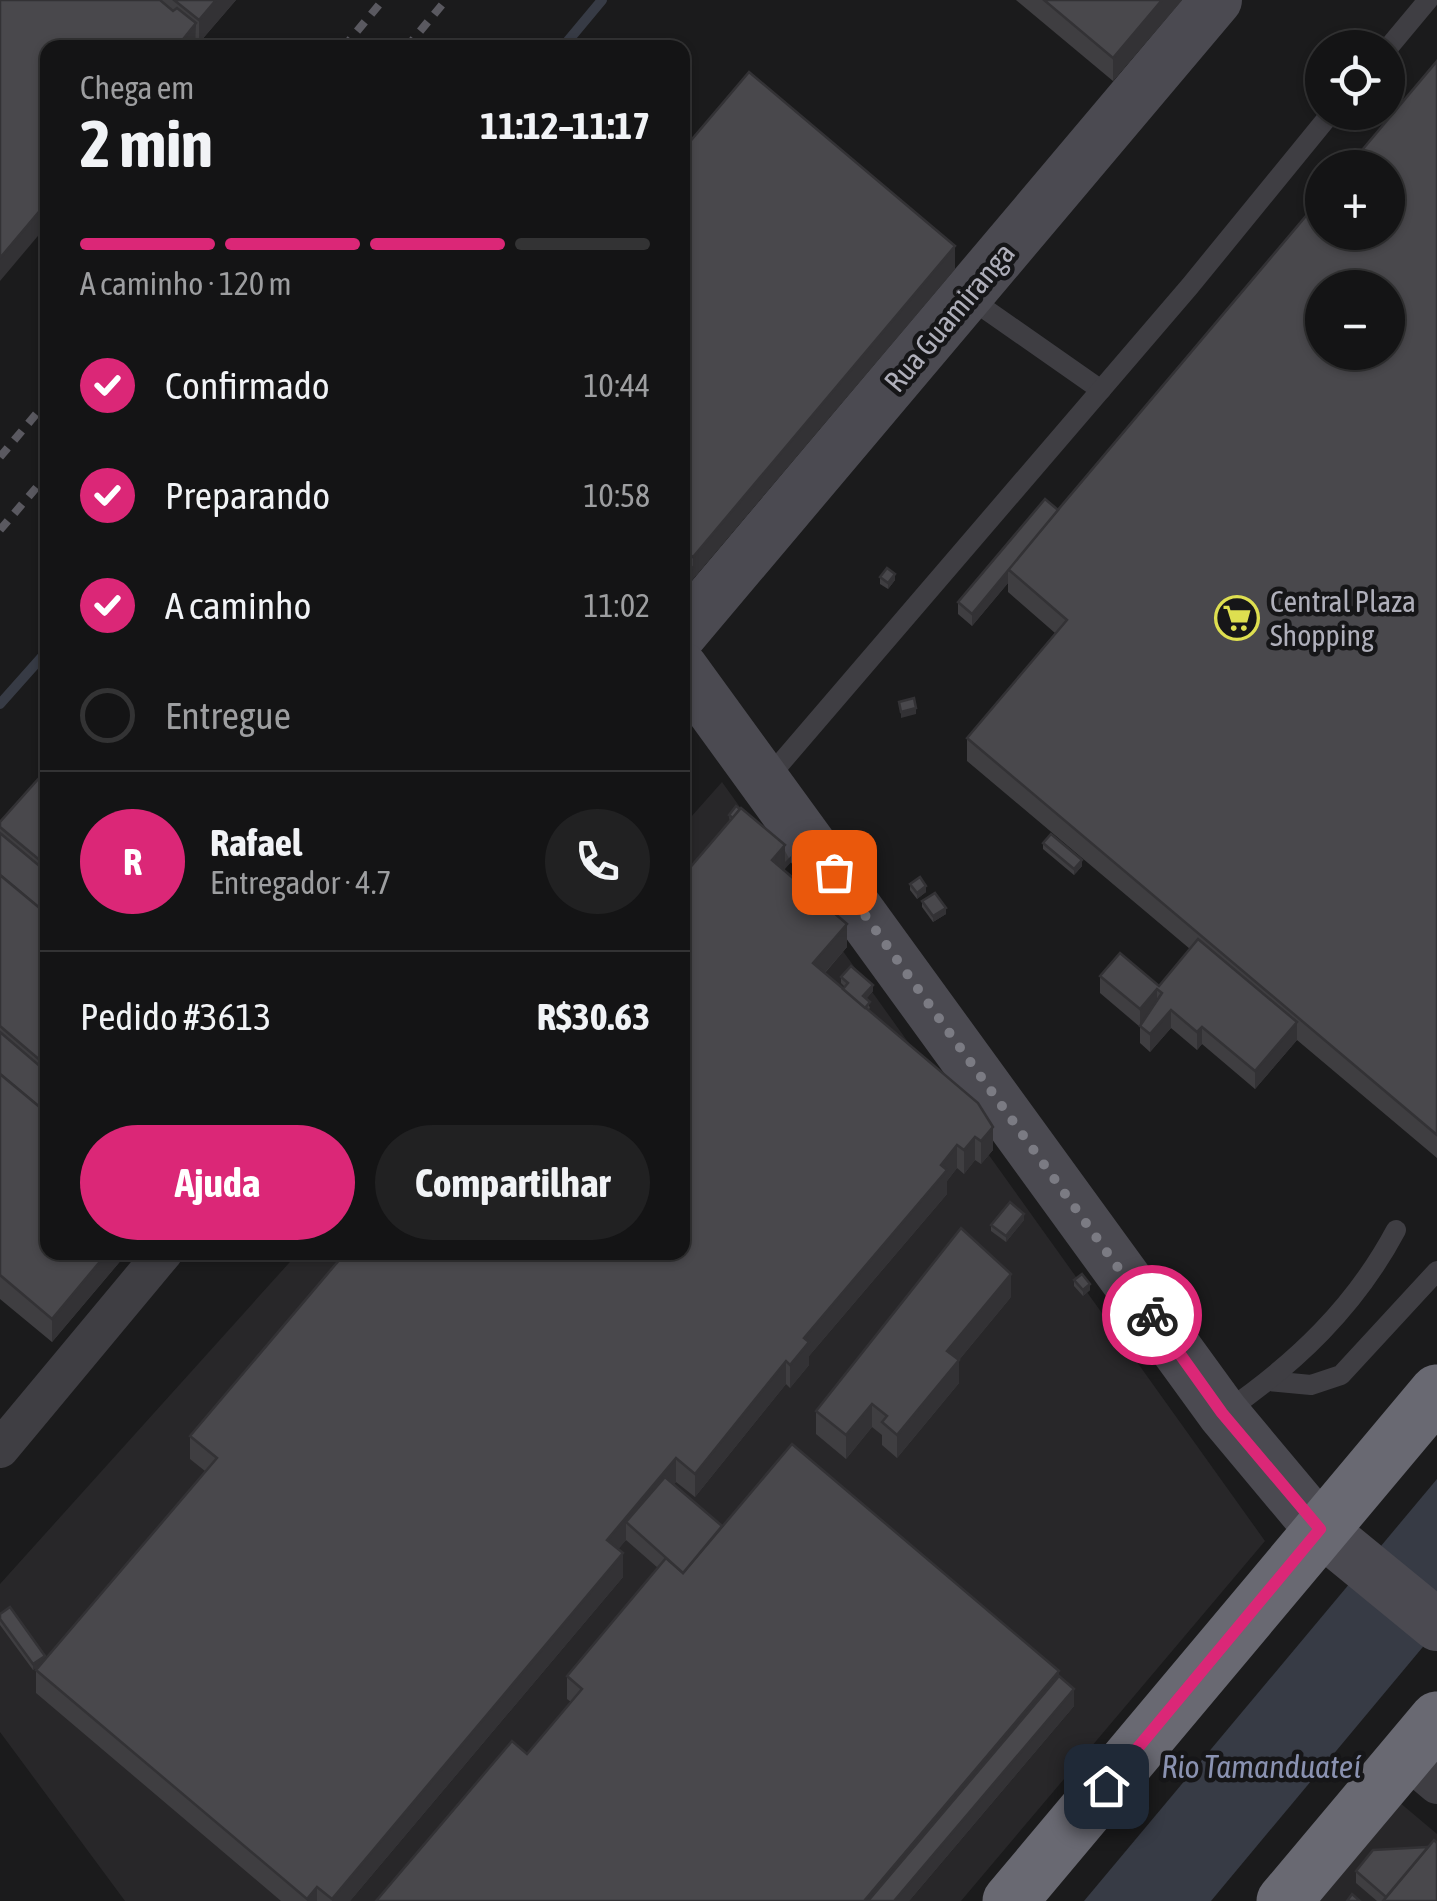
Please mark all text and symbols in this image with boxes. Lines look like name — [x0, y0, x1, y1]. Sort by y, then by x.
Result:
map controls — [1305, 30, 1405, 370]
button: locate — [1305, 30, 1405, 130]
text: Chega em — [80, 69, 194, 106]
text: 11:12–11:17 — [480, 104, 650, 147]
text: 2 min — [80, 106, 213, 181]
button: + — [1305, 150, 1405, 250]
street label: Rua Guamiranga — [877, 236, 1021, 398]
text: A caminho · 120 m — [80, 265, 291, 302]
button: − — [1305, 270, 1405, 370]
icon: check — [80, 358, 135, 413]
text: Confirmado — [165, 364, 330, 407]
text: 10:44 — [584, 367, 650, 404]
icon: check — [80, 468, 135, 523]
text: Preparando — [165, 474, 330, 517]
text: 10:58 — [584, 477, 650, 514]
icon: check — [80, 578, 135, 633]
text: A caminho — [165, 584, 311, 627]
place label: Central Plaza Shopping — [1270, 584, 1416, 652]
text: 11:02 — [584, 587, 650, 624]
supermarket icon: Central Plaza Shopping — [1214, 595, 1260, 641]
text: Entregue — [165, 694, 291, 737]
button: phone — [545, 809, 650, 914]
text: Rafael — [210, 821, 302, 864]
pin — [792, 830, 877, 915]
text: R — [123, 840, 142, 883]
icon: bag — [807, 845, 862, 900]
text: Entregador · 4.7 — [210, 864, 391, 901]
text: Pedido #3613 — [80, 995, 271, 1038]
text: R$30.63 — [537, 995, 650, 1038]
button: Ajuda — [80, 1125, 355, 1240]
button: Compartilhar — [375, 1125, 650, 1240]
courier — [1102, 1265, 1202, 1365]
icon: bike — [1125, 1288, 1180, 1343]
pin — [1064, 1744, 1149, 1829]
water label: Rio Tamanduateí — [1161, 1748, 1361, 1785]
icon: home — [1079, 1759, 1134, 1814]

